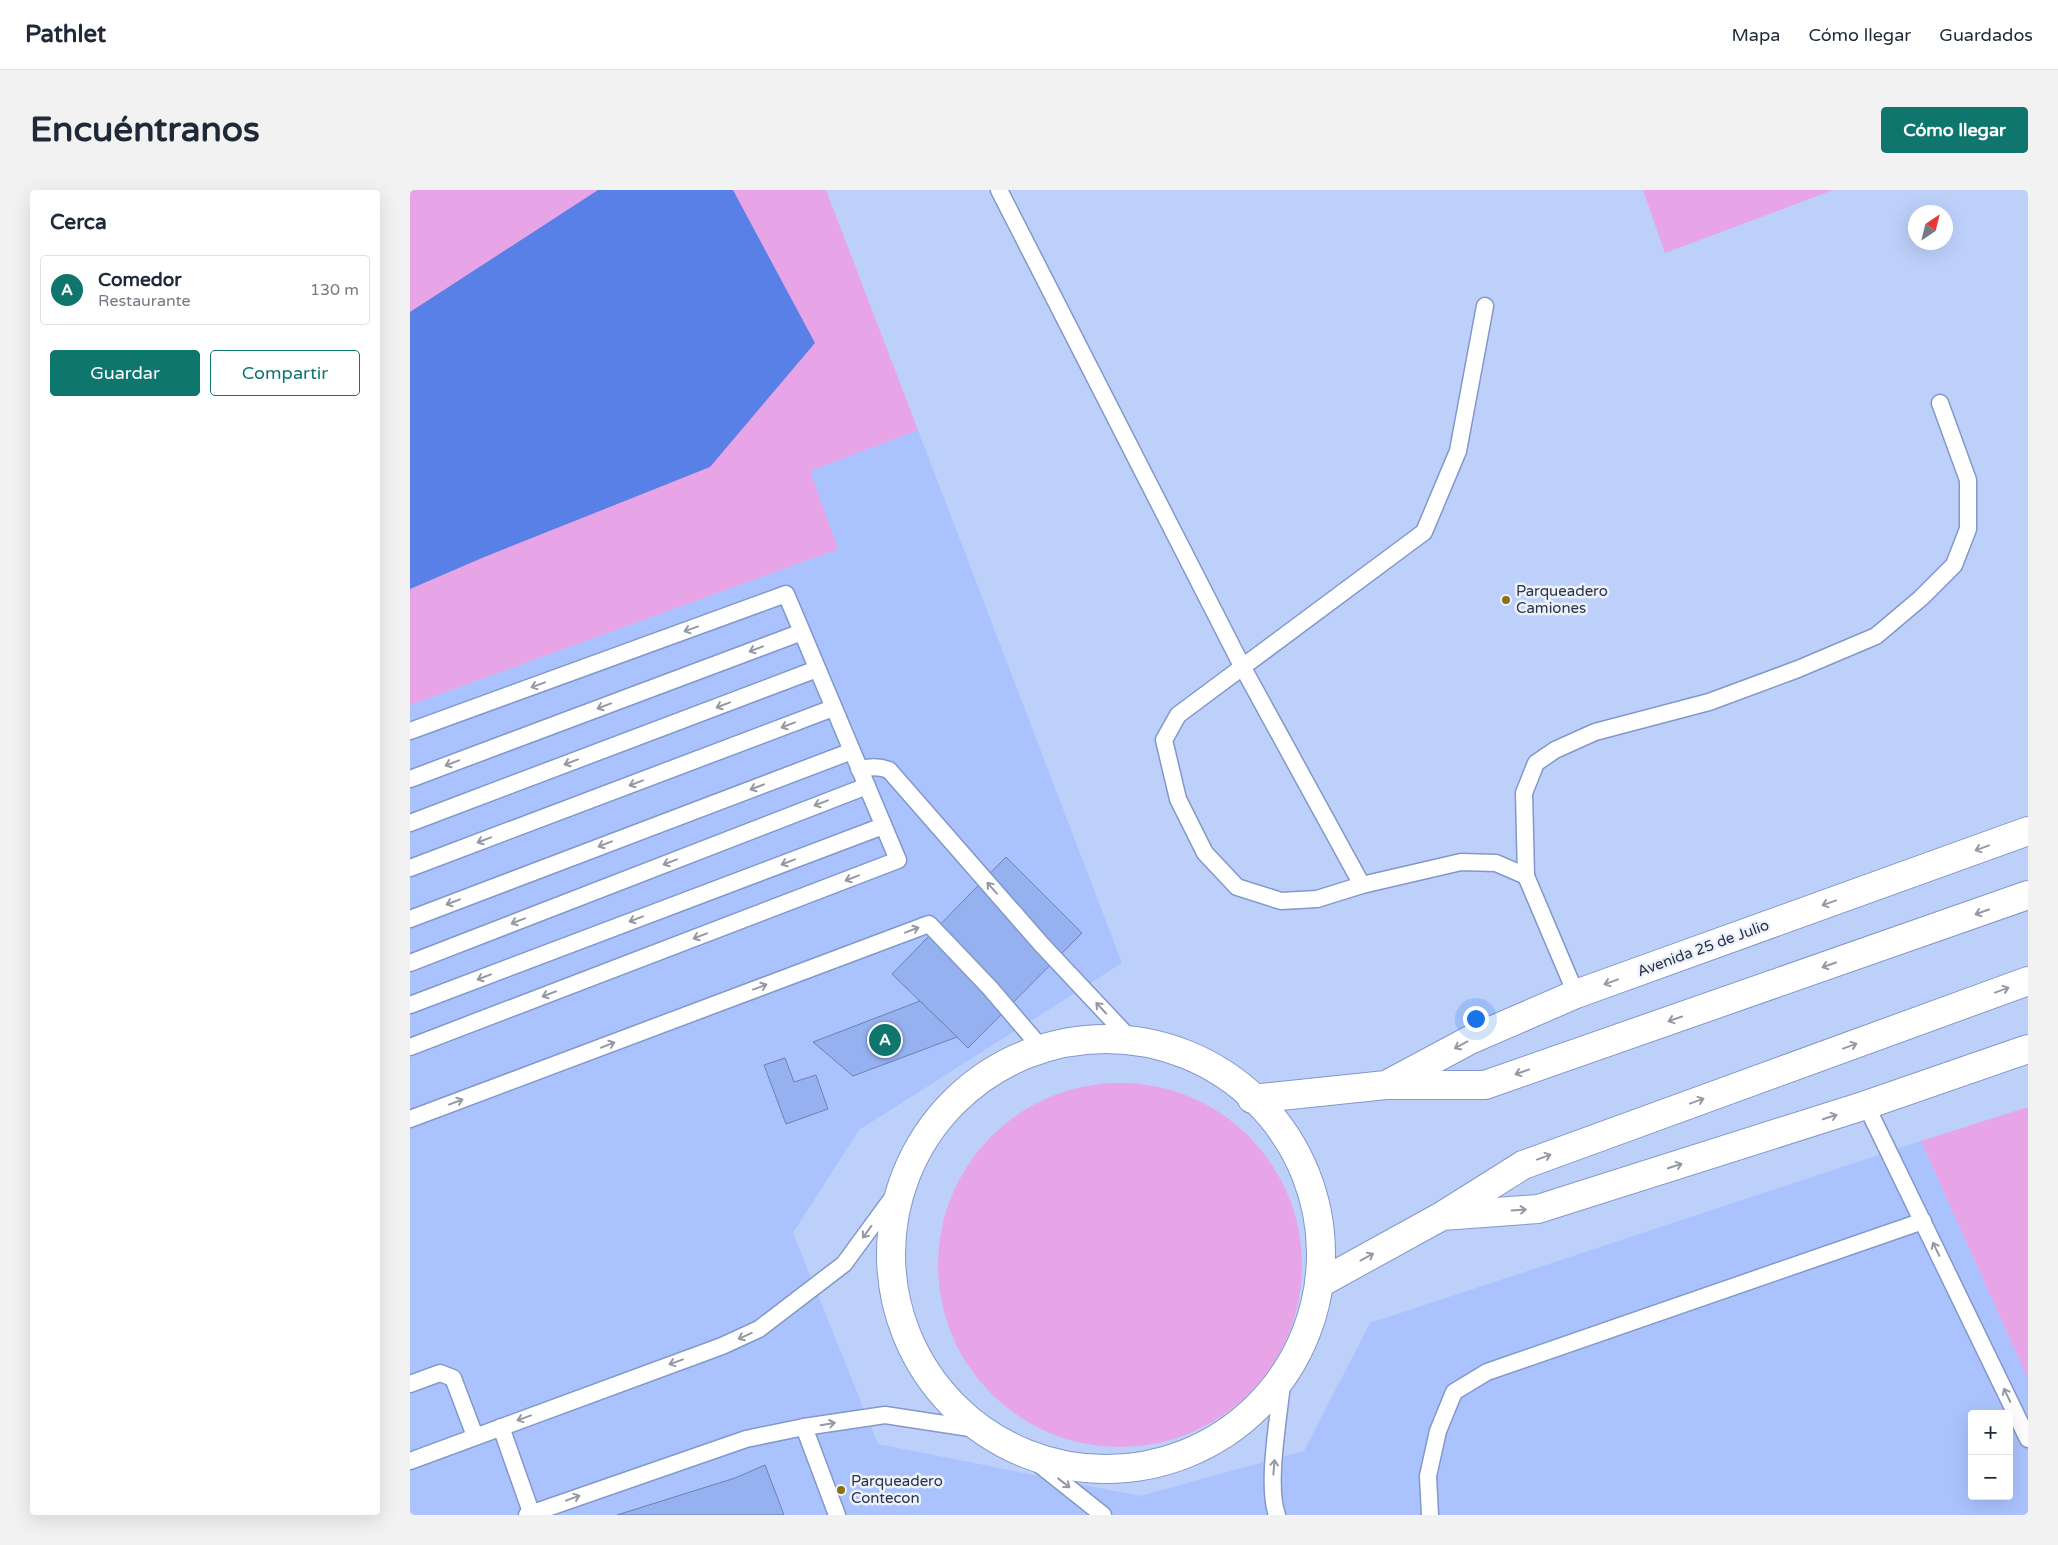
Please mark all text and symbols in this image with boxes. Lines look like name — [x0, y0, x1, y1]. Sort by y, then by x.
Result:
text: Pathlet — [25, 20, 106, 49]
text: Mapa — [1731, 24, 1780, 46]
text: Cómo llegar — [1808, 24, 1911, 46]
text: Guardados — [1939, 24, 2033, 46]
button: Cómo llegar — [1881, 107, 2028, 153]
text: Encuéntranos — [30, 109, 260, 151]
north arrow — [1908, 205, 1953, 250]
text: Cerca — [50, 210, 107, 235]
text: Comedor — [98, 269, 181, 291]
text: A — [61, 280, 73, 300]
text: 130 m — [310, 280, 359, 300]
text: Restaurante — [98, 291, 191, 311]
button: Guardar — [50, 350, 200, 396]
button: Compartir — [210, 350, 360, 396]
place label: Parqueadero Camiones — [1516, 582, 1608, 617]
marker: Parqueadero Camiones — [1500, 594, 1512, 606]
one-way arrow — [683, 625, 699, 634]
one-way arrow — [749, 645, 764, 655]
one-way arrow — [531, 681, 546, 690]
one-way arrow — [715, 701, 731, 710]
one-way arrow — [597, 702, 612, 711]
one-way arrow — [781, 721, 796, 730]
one-way arrow — [563, 758, 579, 767]
one-way arrow — [445, 759, 460, 768]
one-way arrow — [629, 779, 644, 788]
one-way arrow — [750, 783, 765, 792]
one-way arrow — [814, 799, 829, 808]
one-way arrow — [477, 836, 492, 845]
one-way arrow — [598, 840, 613, 850]
one-way arrow — [1975, 844, 1990, 853]
one-way arrow — [662, 858, 678, 867]
one-way arrow — [781, 858, 796, 867]
one-way arrow — [845, 874, 860, 883]
one-way arrow — [986, 882, 998, 895]
one-way arrow — [446, 898, 462, 907]
one-way arrow — [1822, 899, 1838, 908]
one-way arrow — [1974, 907, 1990, 917]
one-way arrow — [629, 915, 644, 924]
street label: Avenida 25 de Julio — [1635, 916, 1771, 980]
one-way arrow — [511, 917, 526, 926]
one-way arrow — [904, 925, 919, 934]
one-way arrow — [693, 932, 709, 941]
one-way arrow — [1821, 961, 1837, 970]
one-way arrow — [477, 973, 492, 982]
one-way arrow — [1603, 978, 1619, 987]
one-way arrow — [752, 982, 767, 992]
one-way arrow — [1994, 985, 2010, 994]
one-way arrow — [541, 990, 557, 999]
one-way arrow — [1095, 1002, 1107, 1015]
your location — [1463, 1006, 1489, 1032]
one-way arrow — [1668, 1015, 1683, 1024]
pin: A — [869, 1021, 901, 1059]
one-way arrow — [600, 1040, 615, 1049]
one-way arrow — [1454, 1041, 1469, 1050]
one-way arrow — [1842, 1041, 1857, 1050]
one-way arrow — [1514, 1068, 1530, 1078]
one-way arrow — [1689, 1096, 1704, 1105]
one-way arrow — [447, 1097, 463, 1106]
one-way arrow — [1821, 1111, 1837, 1121]
one-way arrow — [1536, 1152, 1552, 1161]
one-way arrow — [1666, 1160, 1682, 1170]
one-way arrow — [1511, 1206, 1527, 1215]
one-way arrow — [862, 1225, 873, 1238]
one-way arrow — [1931, 1242, 1940, 1257]
one-way arrow — [1359, 1252, 1374, 1262]
one-way arrow — [738, 1331, 753, 1341]
one-way arrow — [669, 1358, 684, 1367]
one-way arrow — [2002, 1388, 2012, 1403]
map controls — [1968, 1410, 2013, 1500]
button: + — [1968, 1410, 2013, 1455]
one-way arrow — [516, 1414, 532, 1423]
one-way arrow — [820, 1418, 836, 1428]
button: − — [1968, 1455, 2013, 1500]
one-way arrow — [1269, 1459, 1279, 1475]
place label: Parqueadero Contecon — [851, 1472, 943, 1507]
one-way arrow — [1057, 1477, 1070, 1488]
marker: Parqueadero Contecon — [835, 1484, 847, 1496]
one-way arrow — [565, 1493, 580, 1502]

